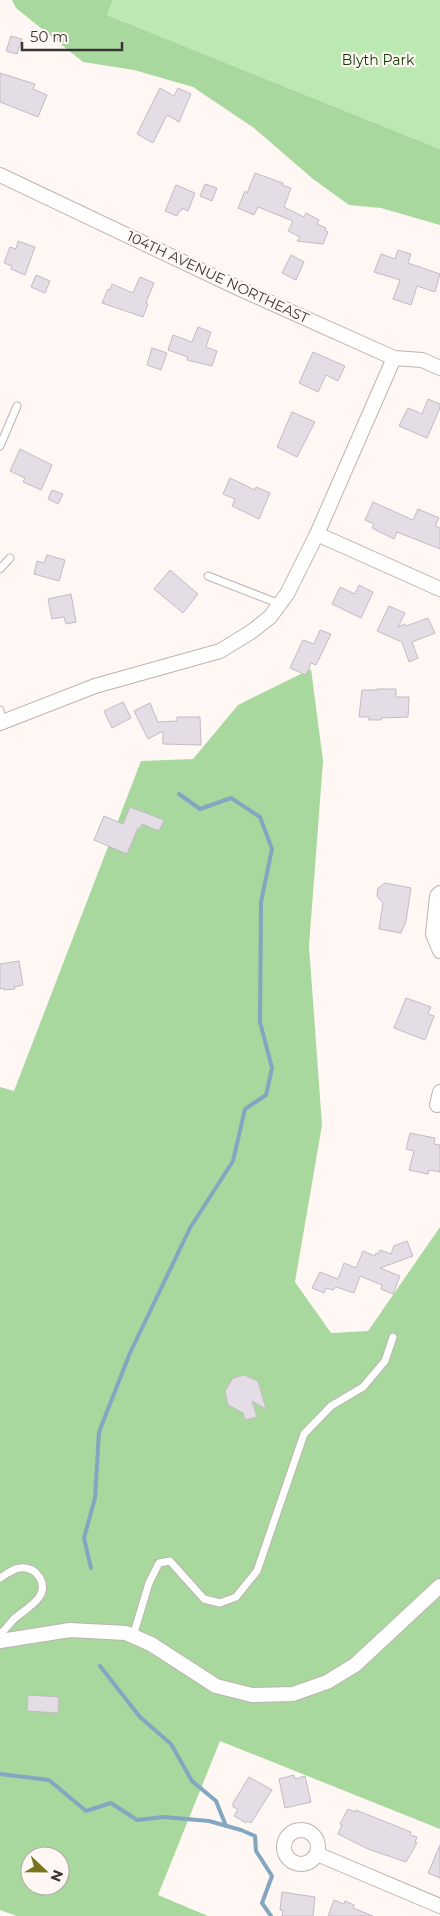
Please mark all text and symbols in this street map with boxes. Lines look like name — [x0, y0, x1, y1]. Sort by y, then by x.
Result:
scale bar — [22, 20, 122, 52]
text: 50 m — [30, 27, 68, 46]
park label: Blyth Park — [342, 51, 415, 69]
street label: 104TH AVENUE NORTHEAST — [124, 227, 312, 327]
north arrow — [20, 1846, 70, 1896]
text: N — [47, 1867, 68, 1884]

